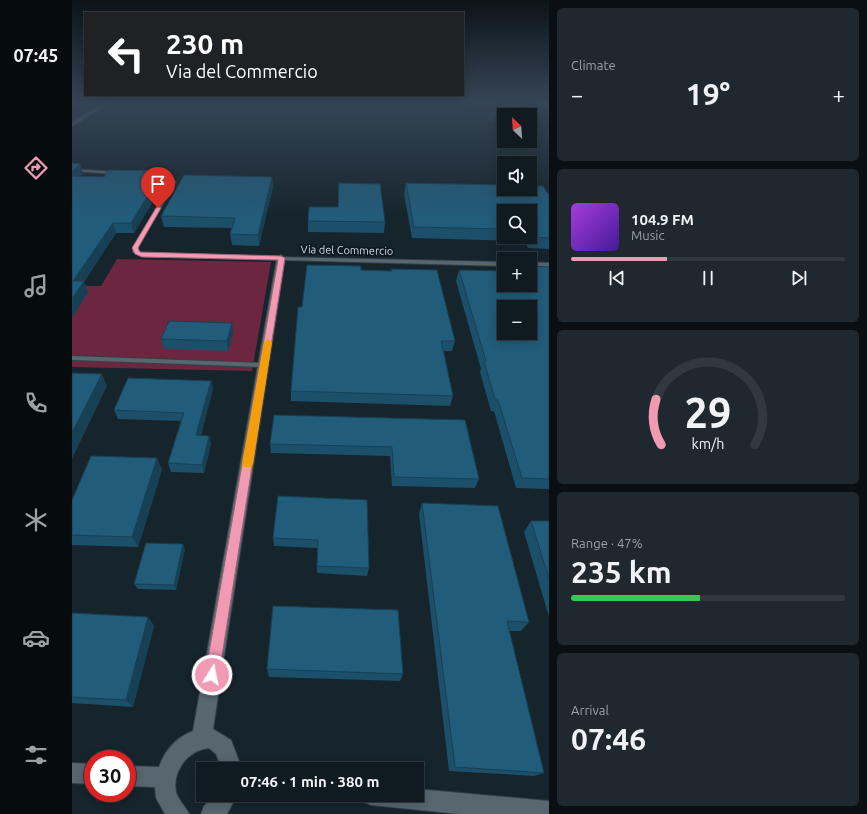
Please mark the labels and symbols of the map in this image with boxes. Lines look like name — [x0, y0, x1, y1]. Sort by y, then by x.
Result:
north arrow — [497, 108, 537, 148]
pin — [141, 167, 175, 208]
street label: Via del Commercio — [301, 243, 393, 257]
position arrow — [191, 654, 233, 696]
speed limit sign: 30 — [84, 750, 136, 802]

